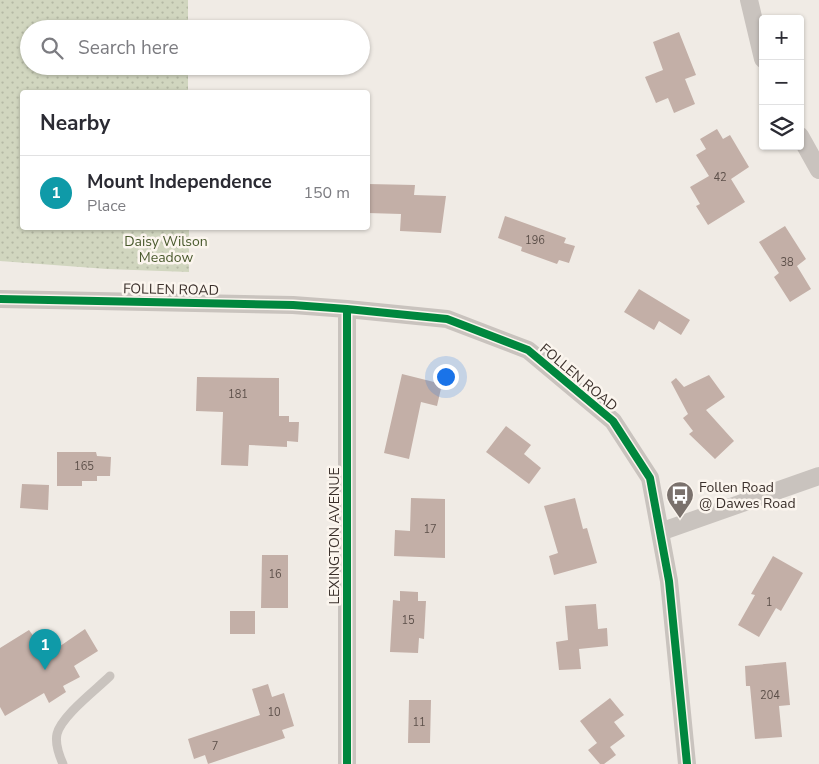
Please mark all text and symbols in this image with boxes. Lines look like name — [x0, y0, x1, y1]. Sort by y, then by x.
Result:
map controls — [759, 15, 804, 150]
button: + — [759, 15, 804, 60]
search box — [20, 20, 370, 75]
icon: search — [38, 34, 66, 62]
text: Search here — [78, 35, 179, 61]
button: − — [759, 60, 804, 105]
button: layers — [759, 105, 804, 150]
text: Nearby — [40, 109, 110, 137]
text: Mount Independence — [87, 169, 272, 195]
house number: 42 — [713, 170, 727, 185]
text: 1 — [51, 182, 61, 204]
text: 150 m — [303, 182, 350, 204]
text: Place — [87, 195, 126, 217]
park label: Daisy Wilson Meadow — [124, 232, 208, 267]
house number: 196 — [525, 233, 545, 248]
house number: 38 — [780, 255, 794, 270]
street label: FOLLEN ROAD — [123, 279, 219, 300]
street label: FOLLEN ROAD — [536, 339, 622, 416]
your location — [433, 364, 459, 390]
house number: 181 — [228, 387, 248, 402]
house number: 165 — [74, 459, 94, 474]
street label: LEXINGTON AVENUE — [325, 467, 344, 605]
place label: Follen Road @ Dawes Road — [699, 478, 796, 513]
bus stop icon: Follen Road @ Dawes Road — [665, 480, 695, 519]
house number: 17 — [423, 522, 437, 537]
house number: 16 — [268, 567, 282, 582]
house number: 1 — [766, 595, 772, 610]
house number: 15 — [401, 613, 415, 628]
pin: 1 — [29, 629, 61, 670]
house number: 204 — [760, 688, 780, 703]
house number: 10 — [267, 705, 281, 720]
house number: 11 — [412, 715, 426, 730]
house number: 7 — [212, 739, 218, 754]

